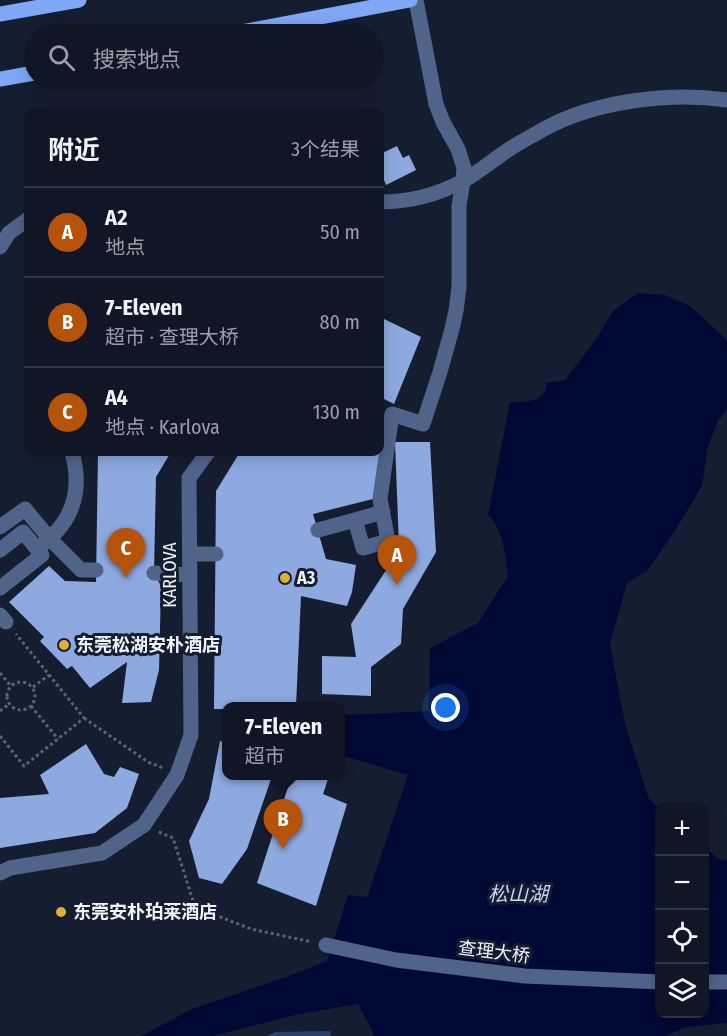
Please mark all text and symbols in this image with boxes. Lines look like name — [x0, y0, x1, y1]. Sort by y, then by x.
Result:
search box — [24, 24, 384, 90]
icon: search — [45, 41, 78, 74]
text: 搜索地点 — [93, 46, 181, 73]
text: 附近 — [48, 135, 100, 166]
text: 3个结果 — [291, 137, 360, 161]
text: A2 — [105, 204, 127, 231]
text: A — [62, 220, 73, 244]
text: 50 m — [320, 220, 360, 244]
text: 地点 — [105, 235, 145, 259]
text: 7-Eleven — [105, 294, 183, 321]
text: B — [62, 310, 73, 334]
text: 80 m — [320, 310, 360, 334]
text: 超市 · 查理大桥 — [105, 325, 239, 349]
text: A4 — [105, 384, 128, 411]
text: C — [62, 400, 73, 424]
text: 130 m — [313, 400, 360, 424]
text: 地点 · Karlova — [105, 415, 220, 439]
pin: C — [106, 528, 146, 578]
pin: A — [378, 536, 416, 585]
street label: KARLOVA — [159, 542, 181, 608]
place label: A3 — [296, 567, 316, 589]
marker: A3 — [278, 571, 292, 585]
place label: 东莞松湖安朴酒店 — [76, 634, 220, 656]
marker: 东莞松湖安朴酒店 — [57, 638, 71, 652]
your location — [431, 693, 460, 722]
popup — [222, 702, 345, 780]
text: 7-Eleven — [245, 713, 322, 740]
text: 超市 — [245, 744, 285, 768]
pin: B — [264, 800, 302, 849]
map controls — [655, 802, 709, 1018]
button: + — [655, 802, 709, 856]
button: − — [655, 856, 709, 910]
water label: 松山湖 — [488, 882, 551, 906]
place label: 东莞安朴珀莱酒店 — [73, 901, 217, 923]
marker: 东莞安朴珀莱酒店 — [54, 905, 68, 919]
button: locate — [655, 910, 709, 964]
street label: 查理大桥 — [457, 937, 531, 967]
button: layers — [655, 964, 709, 1018]

